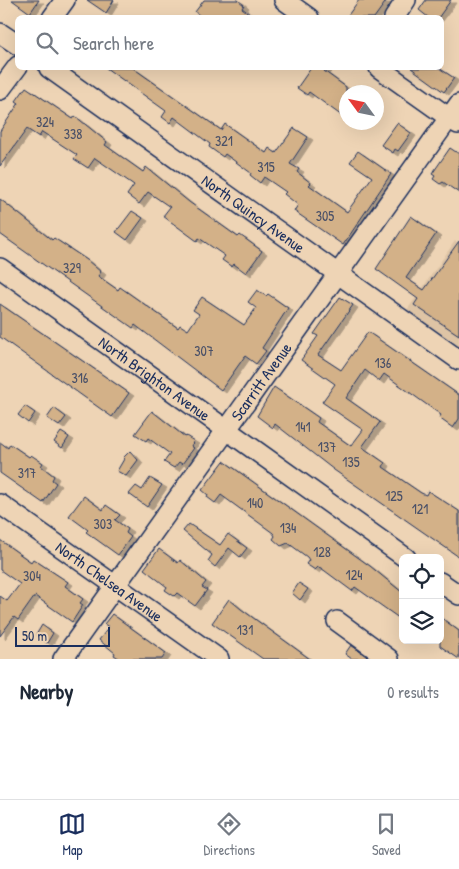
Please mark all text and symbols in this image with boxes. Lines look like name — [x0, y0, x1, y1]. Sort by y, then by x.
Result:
search box — [15, 15, 444, 70]
icon: search — [33, 29, 61, 57]
text: Search here — [73, 30, 154, 56]
north arrow — [339, 85, 384, 130]
house number: 324 — [36, 112, 54, 131]
house number: 338 — [64, 124, 82, 143]
house number: 321 — [215, 131, 233, 150]
house number: 315 — [257, 157, 275, 176]
street label: North Quincy Avenue — [197, 169, 310, 258]
house number: 305 — [316, 206, 334, 225]
house number: 329 — [63, 258, 81, 277]
street label: North Brighton Avenue — [94, 331, 215, 426]
street label: Scarritt Avenue — [226, 337, 297, 425]
house number: 307 — [194, 341, 214, 360]
house number: 136 — [375, 353, 392, 372]
house number: 316 — [72, 368, 89, 387]
house number: 141 — [295, 417, 311, 436]
house number: 137 — [318, 437, 336, 456]
house number: 135 — [342, 452, 360, 471]
house number: 317 — [18, 463, 36, 482]
house number: 125 — [385, 486, 403, 505]
house number: 140 — [247, 493, 263, 512]
house number: 121 — [412, 499, 428, 518]
house number: 303 — [94, 514, 112, 533]
house number: 134 — [280, 518, 296, 537]
street label: North Chelsea Avenue — [51, 536, 168, 627]
house number: 128 — [313, 542, 331, 561]
map controls — [399, 554, 444, 644]
button: locate — [399, 554, 444, 599]
house number: 124 — [346, 565, 362, 584]
house number: 304 — [23, 566, 41, 585]
button: layers — [399, 599, 444, 644]
house number: 131 — [237, 620, 253, 639]
scale bar — [15, 624, 110, 647]
text: 50 m — [22, 626, 47, 645]
text: Nearby — [20, 677, 73, 706]
text: 0 results — [387, 681, 439, 703]
tab: Map — [58, 810, 86, 859]
tab: Directions — [203, 810, 255, 859]
tab: Saved — [372, 810, 401, 859]

